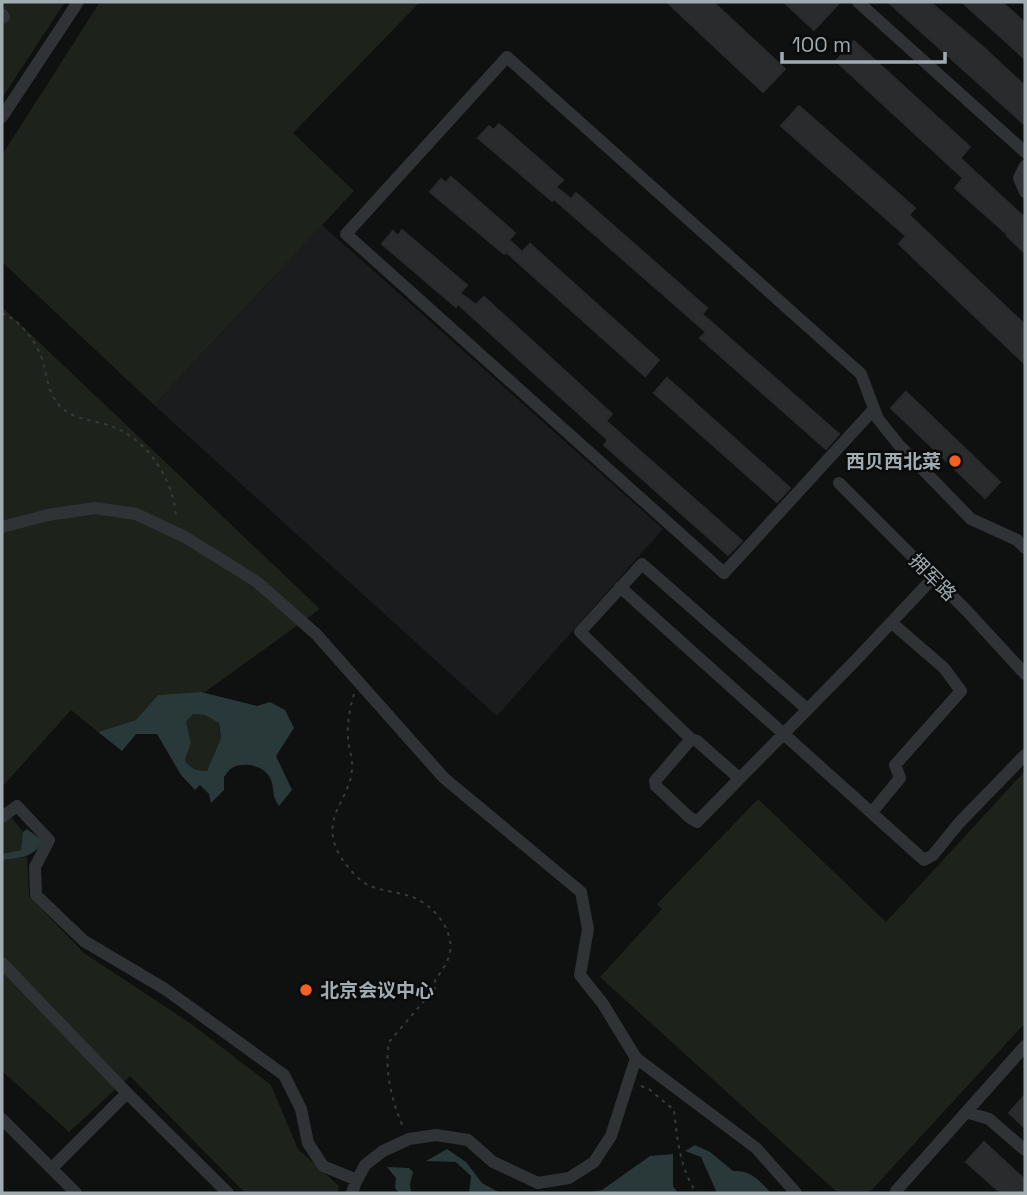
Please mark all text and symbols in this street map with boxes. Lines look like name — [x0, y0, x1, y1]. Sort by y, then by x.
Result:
scale bar — [782, 21, 945, 65]
text: 100 m — [792, 31, 851, 58]
place label: 西贝西北菜 — [846, 449, 941, 474]
marker: 西贝西北菜 — [947, 453, 963, 469]
street label: 拥军路 — [904, 548, 962, 606]
place label: 北京会议中心 — [320, 978, 434, 1003]
marker: 北京会议中心 — [298, 982, 314, 998]

